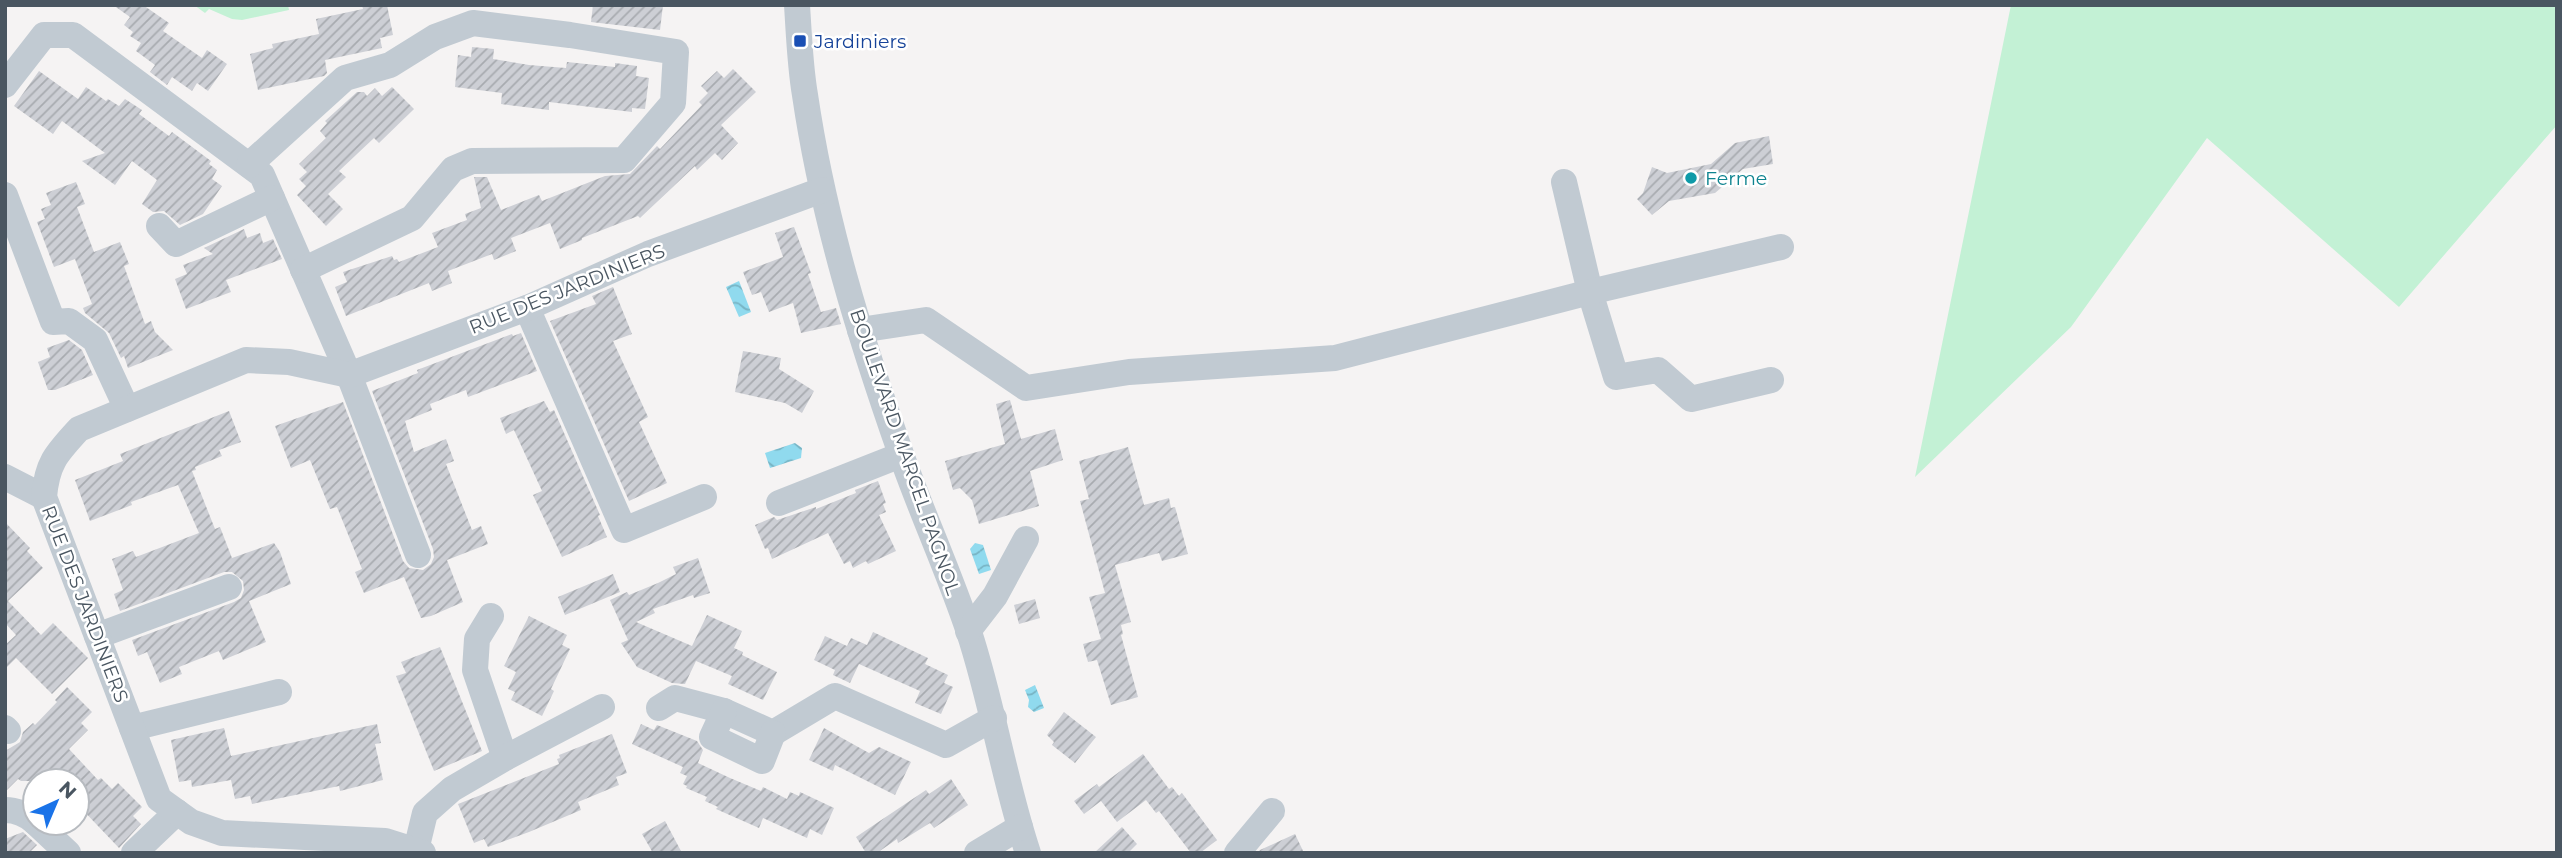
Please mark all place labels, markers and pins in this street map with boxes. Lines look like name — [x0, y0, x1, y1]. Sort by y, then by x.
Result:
place label: Jardiniers — [813, 30, 906, 53]
marker: Jardiniers — [792, 33, 808, 49]
place label: Ferme — [1705, 167, 1767, 190]
marker: Ferme — [1683, 170, 1699, 186]

